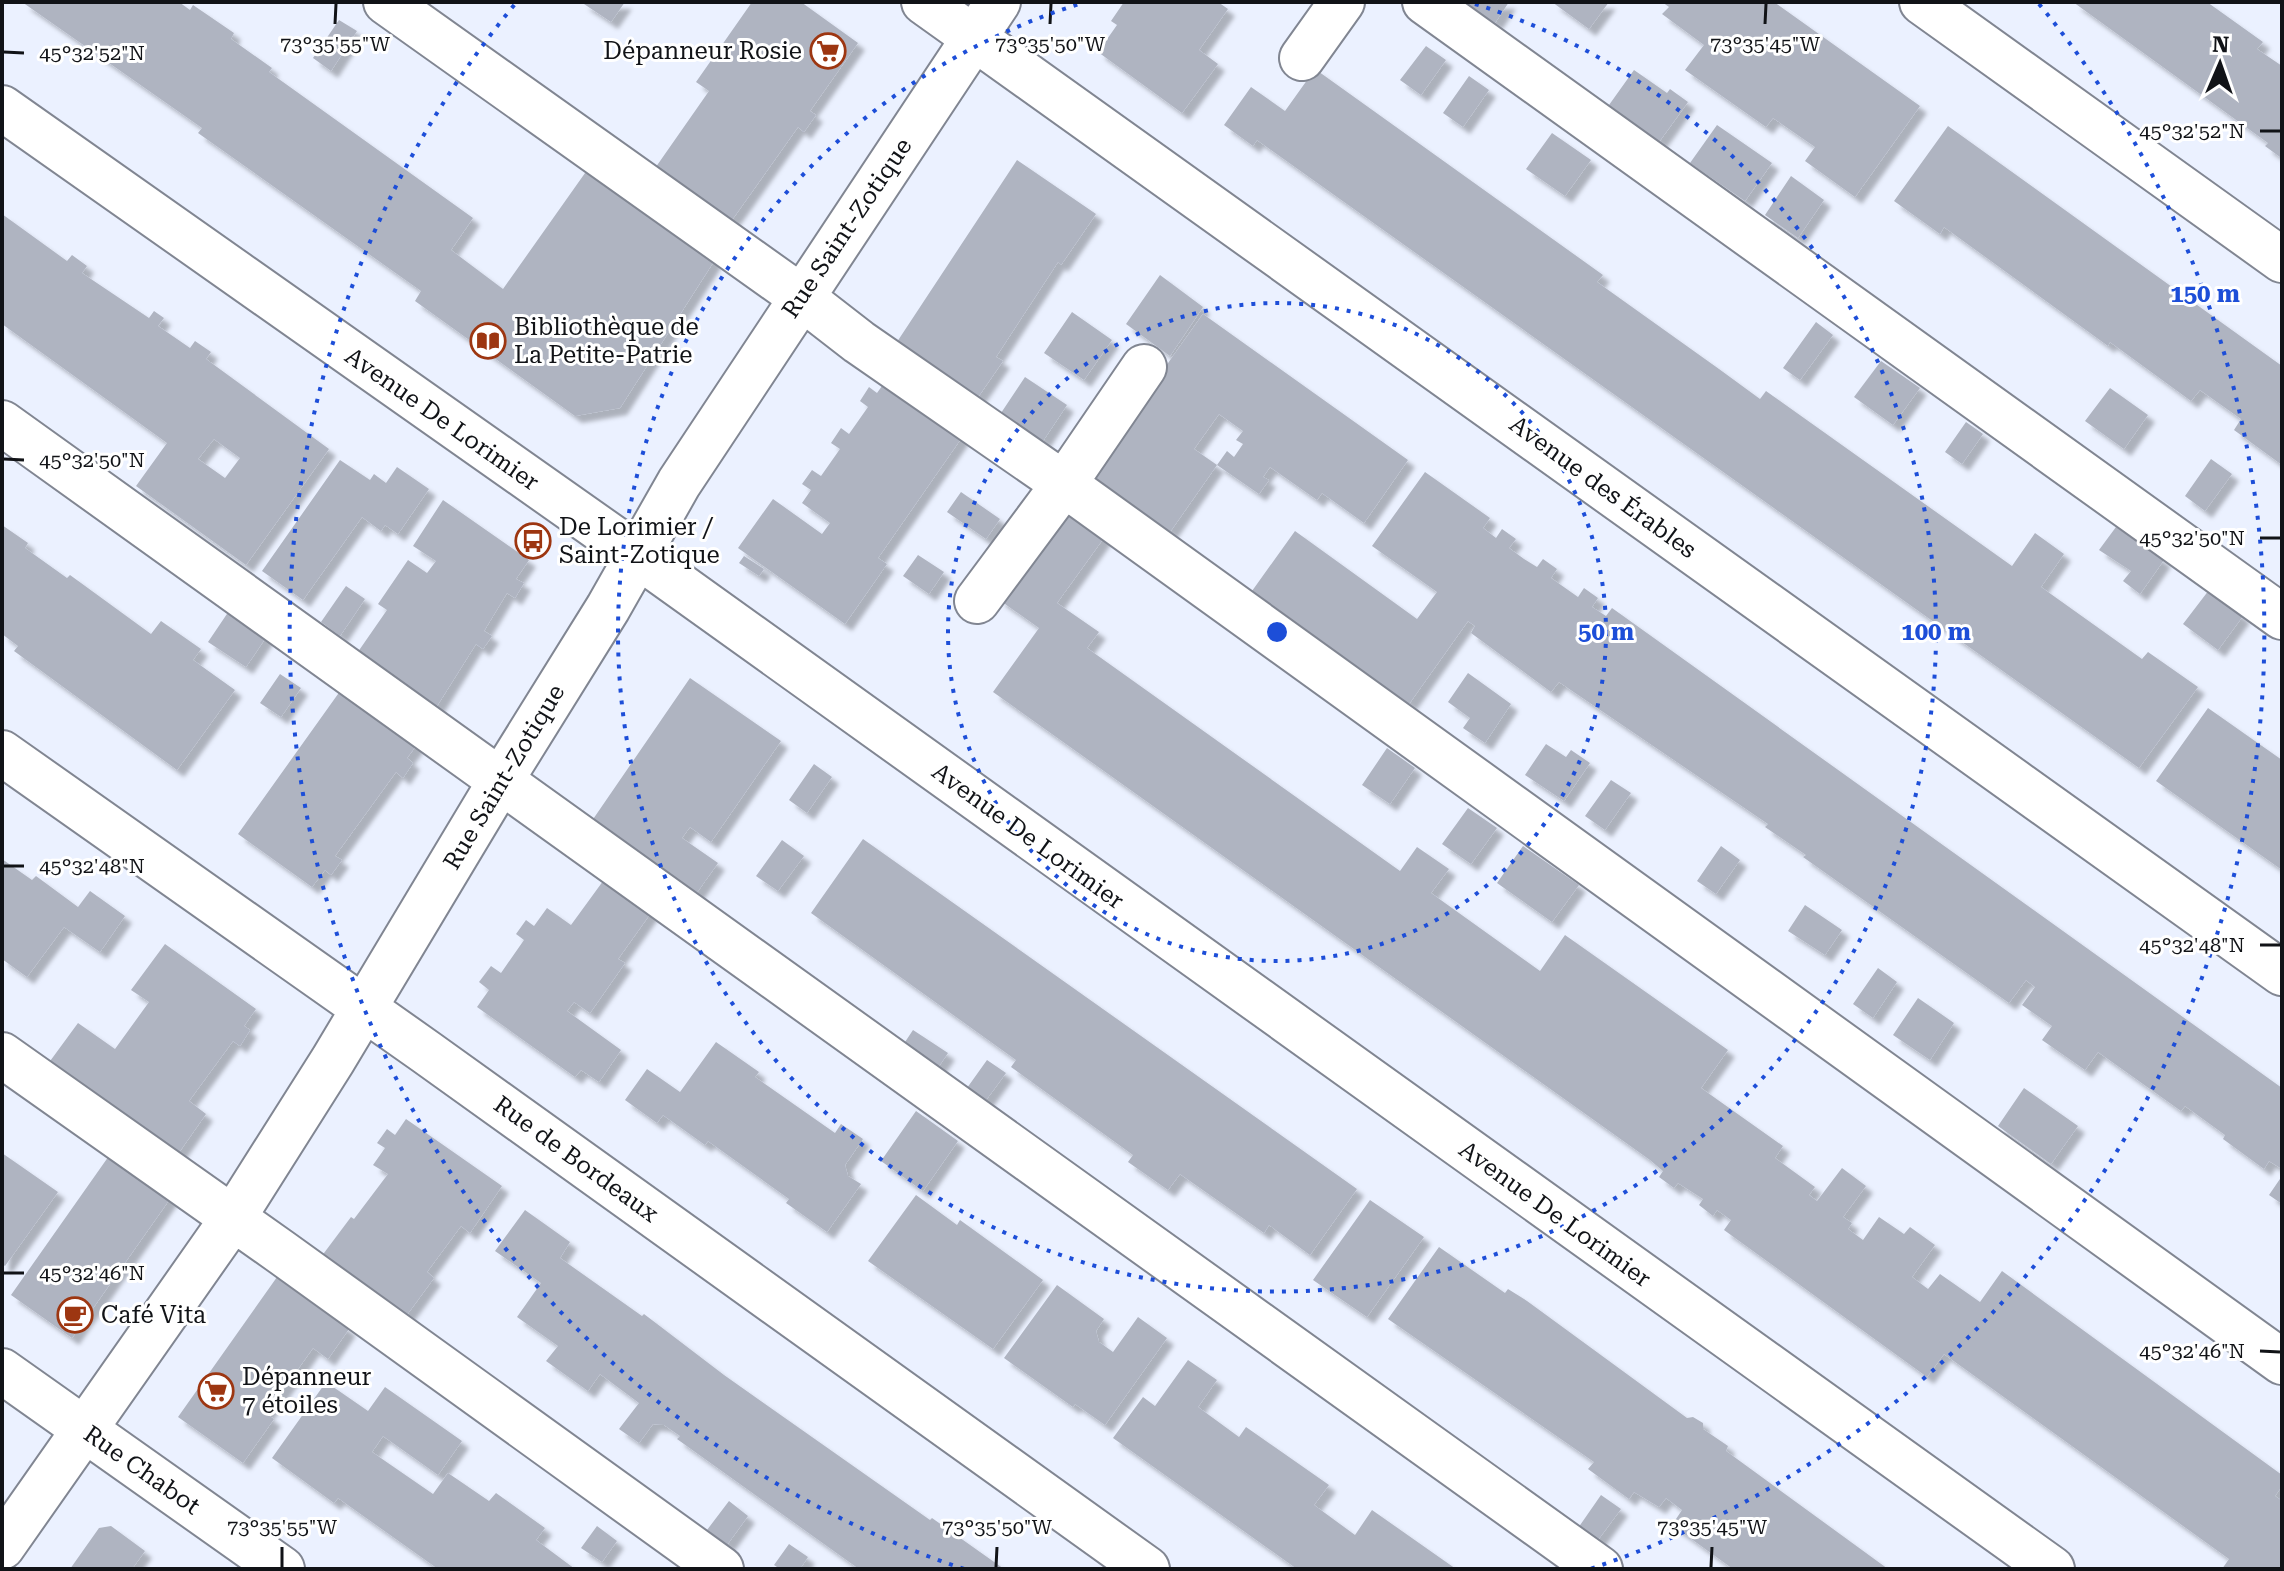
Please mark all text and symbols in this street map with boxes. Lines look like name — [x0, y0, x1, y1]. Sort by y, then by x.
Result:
north arrow — [2180, 24, 2260, 104]
text: 73°35'55"W — [280, 32, 391, 56]
supermarket icon: Dépanneur Rosie — [809, 32, 847, 70]
text: 73°35'50"W — [995, 32, 1106, 56]
text: 73°35'45"W — [1710, 32, 1821, 56]
text: N — [2212, 32, 2230, 57]
place label: Dépanneur Rosie — [603, 37, 802, 65]
text: 45°32'52"N — [39, 41, 145, 65]
text: 45°32'52"N — [2139, 119, 2245, 143]
street label: Rue Saint-Zotique — [776, 133, 918, 323]
text: 150 m — [2170, 280, 2240, 308]
place label: Bibliothèque de La Petite-Patrie — [514, 313, 699, 369]
library icon: Bibliothèque de La Petite-Patrie — [469, 322, 507, 360]
street label: Avenue De Lorimier — [340, 342, 544, 496]
street label: Avenue des Érables — [1504, 409, 1702, 564]
text: 45°32'50"N — [39, 448, 145, 472]
place label: De Lorimier / Saint-Zotique — [559, 513, 720, 569]
bus stop icon: De Lorimier / Saint-Zotique — [514, 522, 552, 560]
text: 45°32'50"N — [2139, 526, 2245, 550]
centre of rings — [1263, 618, 1291, 646]
text: 50 m — [1578, 618, 1634, 646]
text: 100 m — [1901, 618, 1971, 646]
street label: Rue Saint-Zotique — [438, 679, 570, 875]
street label: Avenue De Lorimier — [927, 757, 1129, 915]
text: 45°32'48"N — [39, 854, 145, 878]
text: 45°32'48"N — [2139, 933, 2245, 957]
street label: Rue de Bordeaux — [489, 1090, 664, 1228]
street label: Avenue De Lorimier — [1454, 1135, 1656, 1293]
text: 45°32'46"N — [39, 1261, 145, 1285]
cafe icon: Café Vita — [56, 1296, 94, 1334]
place label: Café Vita — [101, 1301, 206, 1329]
text: 45°32'46"N — [2139, 1339, 2245, 1363]
place label: Dépanneur 7 étoiles — [242, 1363, 371, 1419]
supermarket icon: Dépanneur 7 étoiles — [197, 1372, 235, 1410]
street label: Rue Chabot — [79, 1420, 205, 1520]
text: 73°35'55"W — [227, 1515, 338, 1539]
text: 73°35'50"W — [942, 1515, 1053, 1539]
text: 73°35'45"W — [1657, 1515, 1768, 1539]

